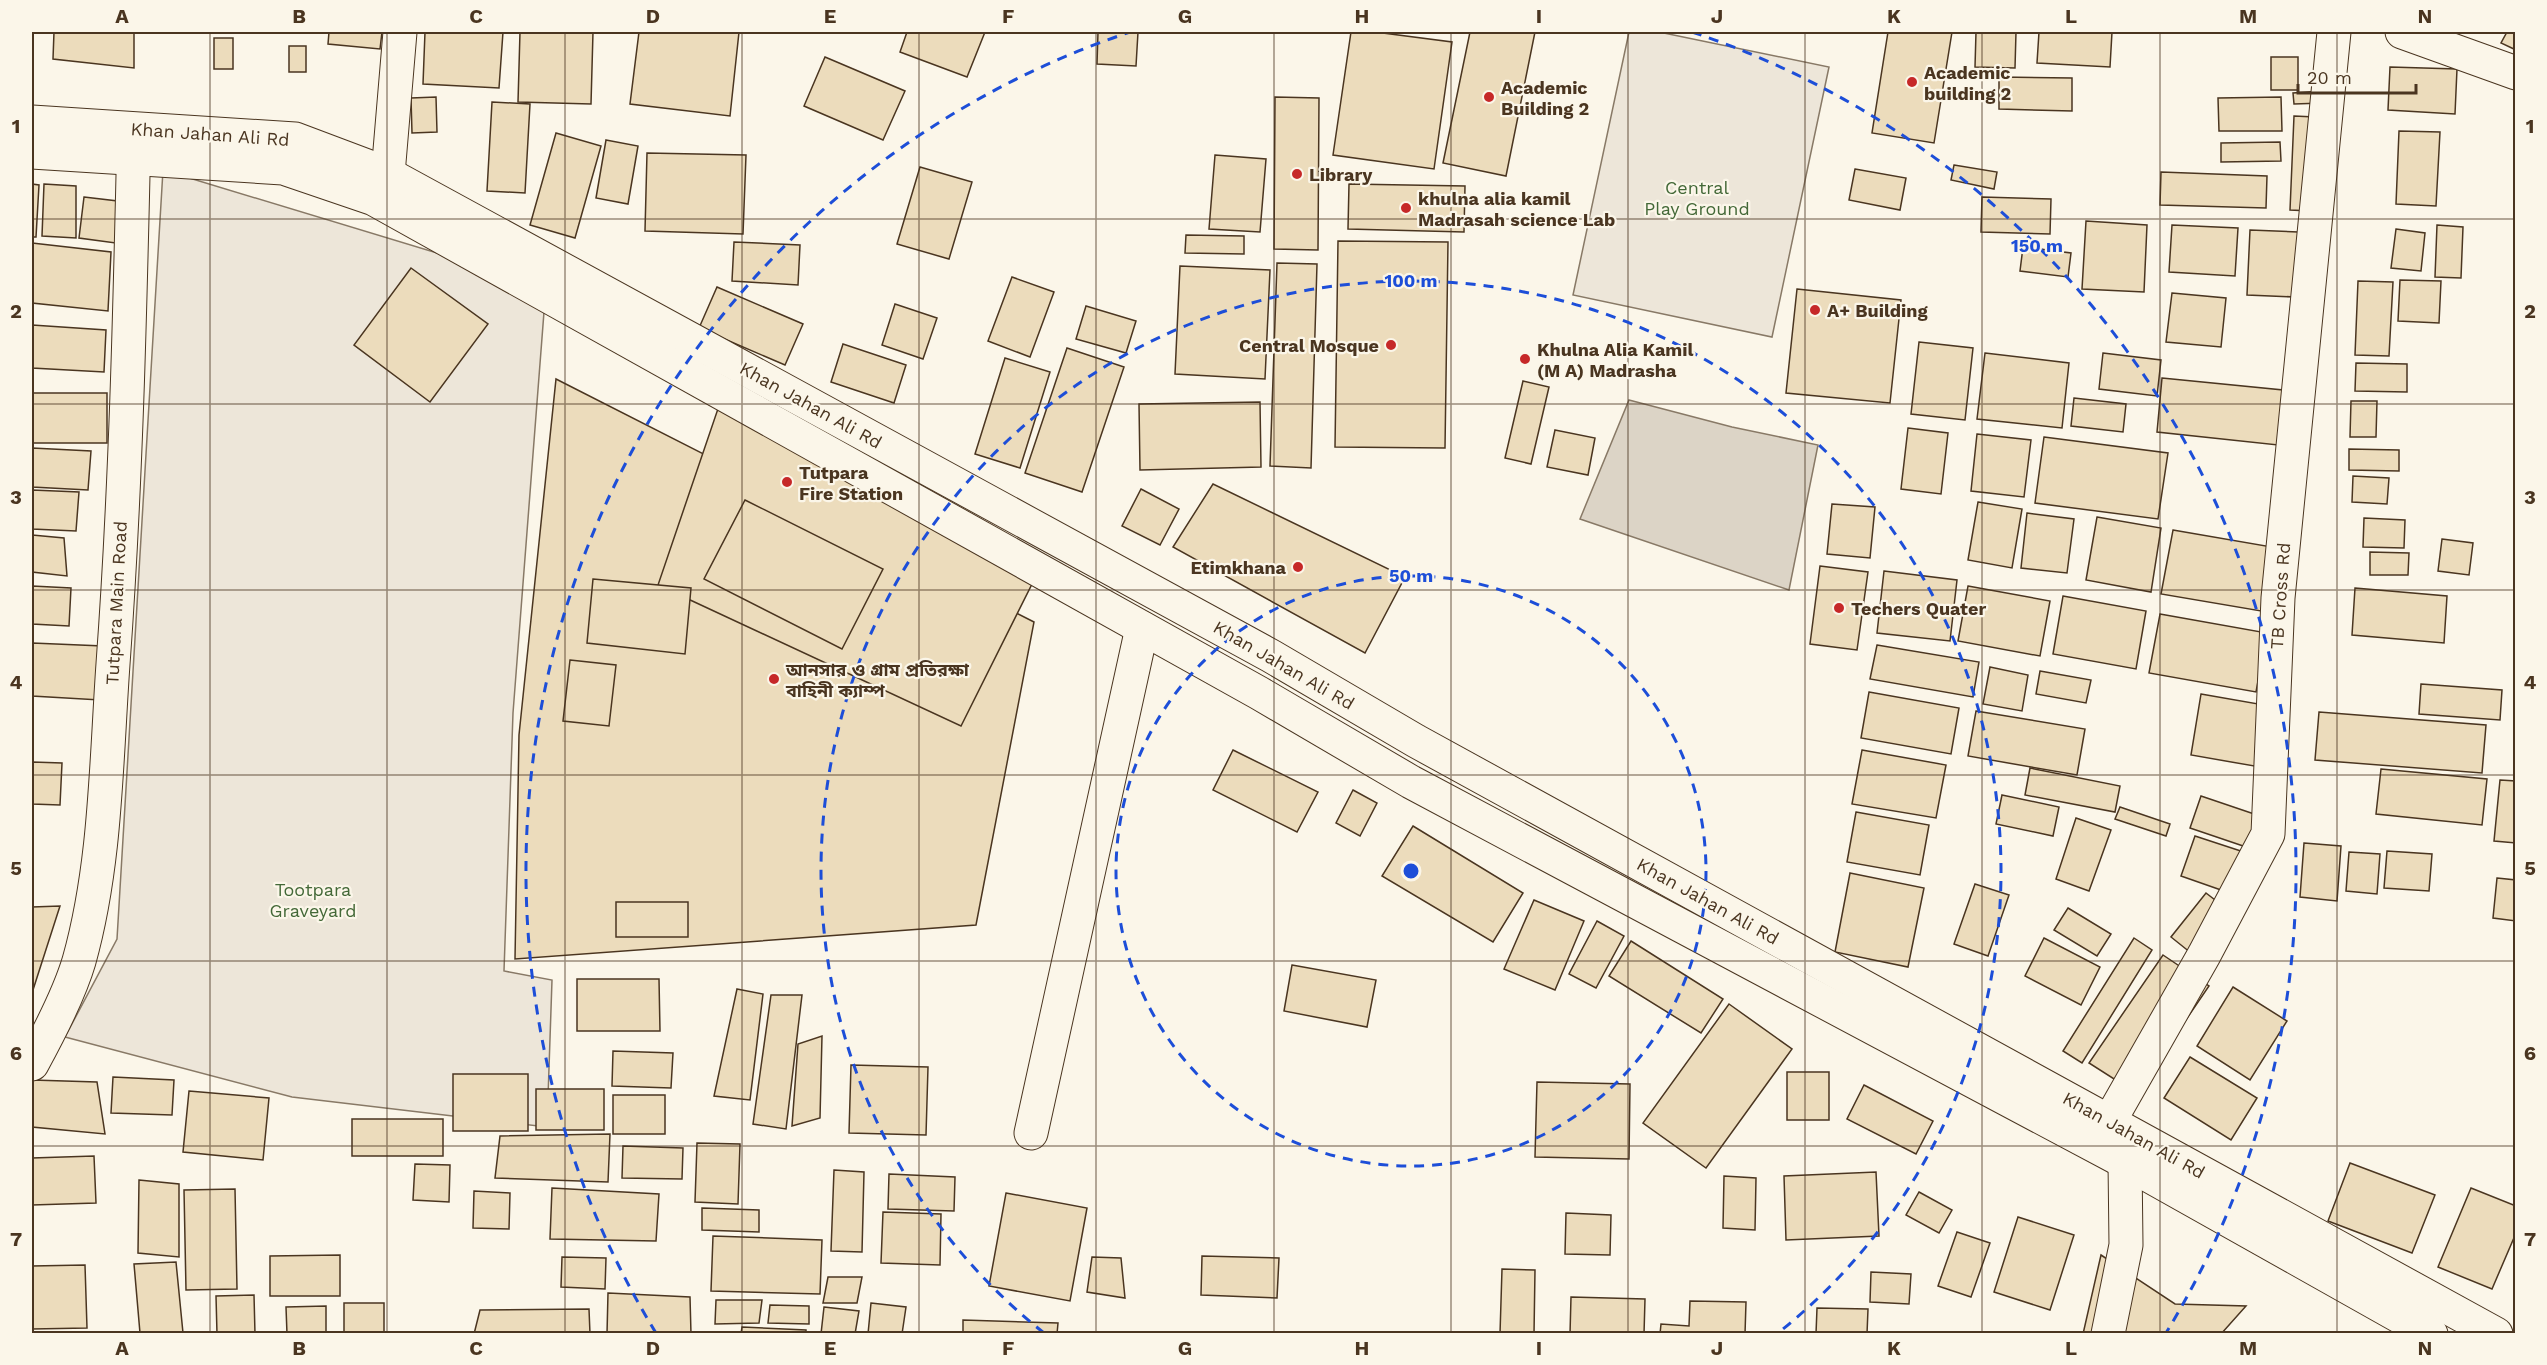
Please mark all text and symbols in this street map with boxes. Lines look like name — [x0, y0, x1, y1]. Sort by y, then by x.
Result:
text: A — [115, 4, 129, 28]
text: B — [292, 4, 306, 28]
text: C — [469, 4, 483, 28]
text: D — [646, 4, 660, 28]
text: E — [824, 4, 836, 28]
text: F — [1002, 4, 1014, 28]
text: G — [1178, 4, 1192, 28]
text: H — [1355, 4, 1369, 28]
text: I — [1536, 4, 1542, 28]
text: J — [1711, 4, 1723, 28]
text: K — [1887, 4, 1901, 28]
text: L — [2065, 4, 2077, 28]
text: M — [2239, 4, 2257, 28]
text: N — [2418, 4, 2432, 28]
scale bar — [2298, 57, 2416, 95]
place label: Academic building 2 — [1924, 62, 2011, 104]
text: 20 m — [2307, 67, 2352, 88]
marker: Academic building 2 — [1905, 75, 1919, 89]
place label: Academic Building 2 — [1501, 77, 1589, 119]
marker: Academic Building 2 — [1482, 90, 1496, 104]
text: 1 — [12, 114, 20, 138]
text: 1 — [2526, 114, 2534, 138]
street label: Khan Jahan Ali Rd — [130, 118, 290, 150]
place label: Library — [1309, 164, 1373, 185]
marker: Library — [1290, 167, 1304, 181]
park label: Central Play Ground — [1644, 177, 1750, 219]
place label: khulna alia kamil Madrasah science Lab — [1418, 188, 1615, 230]
marker: khulna alia kamil Madrasah science Lab — [1399, 201, 1413, 215]
text: 150 m — [2011, 235, 2063, 256]
text: 100 m — [1384, 270, 1438, 291]
text: 2 — [10, 299, 22, 323]
text: 2 — [2524, 299, 2536, 323]
place label: A+ Building — [1827, 300, 1928, 321]
marker: A+ Building — [1808, 303, 1822, 317]
place label: Central Mosque — [1239, 335, 1379, 356]
marker: Central Mosque — [1384, 338, 1398, 352]
place label: Khulna Alia Kamil (M A) Madrasha — [1537, 339, 1694, 381]
marker: Khulna Alia Kamil (M A) Madrasha — [1518, 352, 1532, 366]
street label: Khan Jahan Ali Rd — [736, 357, 886, 453]
place label: Tutpara Fire Station — [799, 462, 903, 504]
marker: Tutpara Fire Station — [780, 475, 794, 489]
text: 3 — [10, 485, 22, 509]
text: 3 — [2524, 485, 2536, 509]
street label: Tutpara Main Road — [101, 520, 131, 686]
street label: TB Cross Rd — [2266, 542, 2294, 650]
place label: Etimkhana — [1190, 557, 1287, 578]
marker: Etimkhana — [1291, 560, 1305, 574]
text: 50 m — [1389, 565, 1433, 586]
place label: Techers Quater — [1851, 598, 1986, 619]
marker: Techers Quater — [1832, 601, 1846, 615]
street label: Khan Jahan Ali Rd — [1210, 616, 1358, 714]
place label: আনসার ও গ্রাম প্রতিরক্ষা বাহিনী ক্যাম্প — [785, 659, 970, 701]
text: 4 — [10, 670, 23, 694]
text: 4 — [2524, 670, 2537, 694]
marker: আনসার ও গ্রাম প্রতিরক্ষা বাহিনী ক্যাম্প — [767, 672, 781, 686]
street label: Khan Jahan Ali Rd — [1633, 853, 1783, 949]
text: 5 — [10, 856, 22, 880]
text: 5 — [2524, 856, 2536, 880]
centre of rings — [1401, 861, 1421, 881]
park label: Tootpara Graveyard — [270, 879, 356, 921]
text: 6 — [10, 1041, 22, 1065]
text: 6 — [2524, 1041, 2536, 1065]
street label: Khan Jahan Ali Rd — [2059, 1087, 2209, 1183]
text: 7 — [10, 1227, 22, 1251]
text: 7 — [2524, 1227, 2536, 1251]
text: A — [115, 1336, 129, 1360]
text: B — [292, 1336, 306, 1360]
text: C — [469, 1336, 483, 1360]
text: D — [646, 1336, 660, 1360]
text: E — [824, 1336, 836, 1360]
text: F — [1002, 1336, 1014, 1360]
text: G — [1178, 1336, 1192, 1360]
text: H — [1355, 1336, 1369, 1360]
text: I — [1536, 1336, 1542, 1360]
text: J — [1711, 1336, 1723, 1360]
text: K — [1887, 1336, 1901, 1360]
text: L — [2065, 1336, 2077, 1360]
text: M — [2239, 1336, 2257, 1360]
text: N — [2418, 1336, 2432, 1360]

